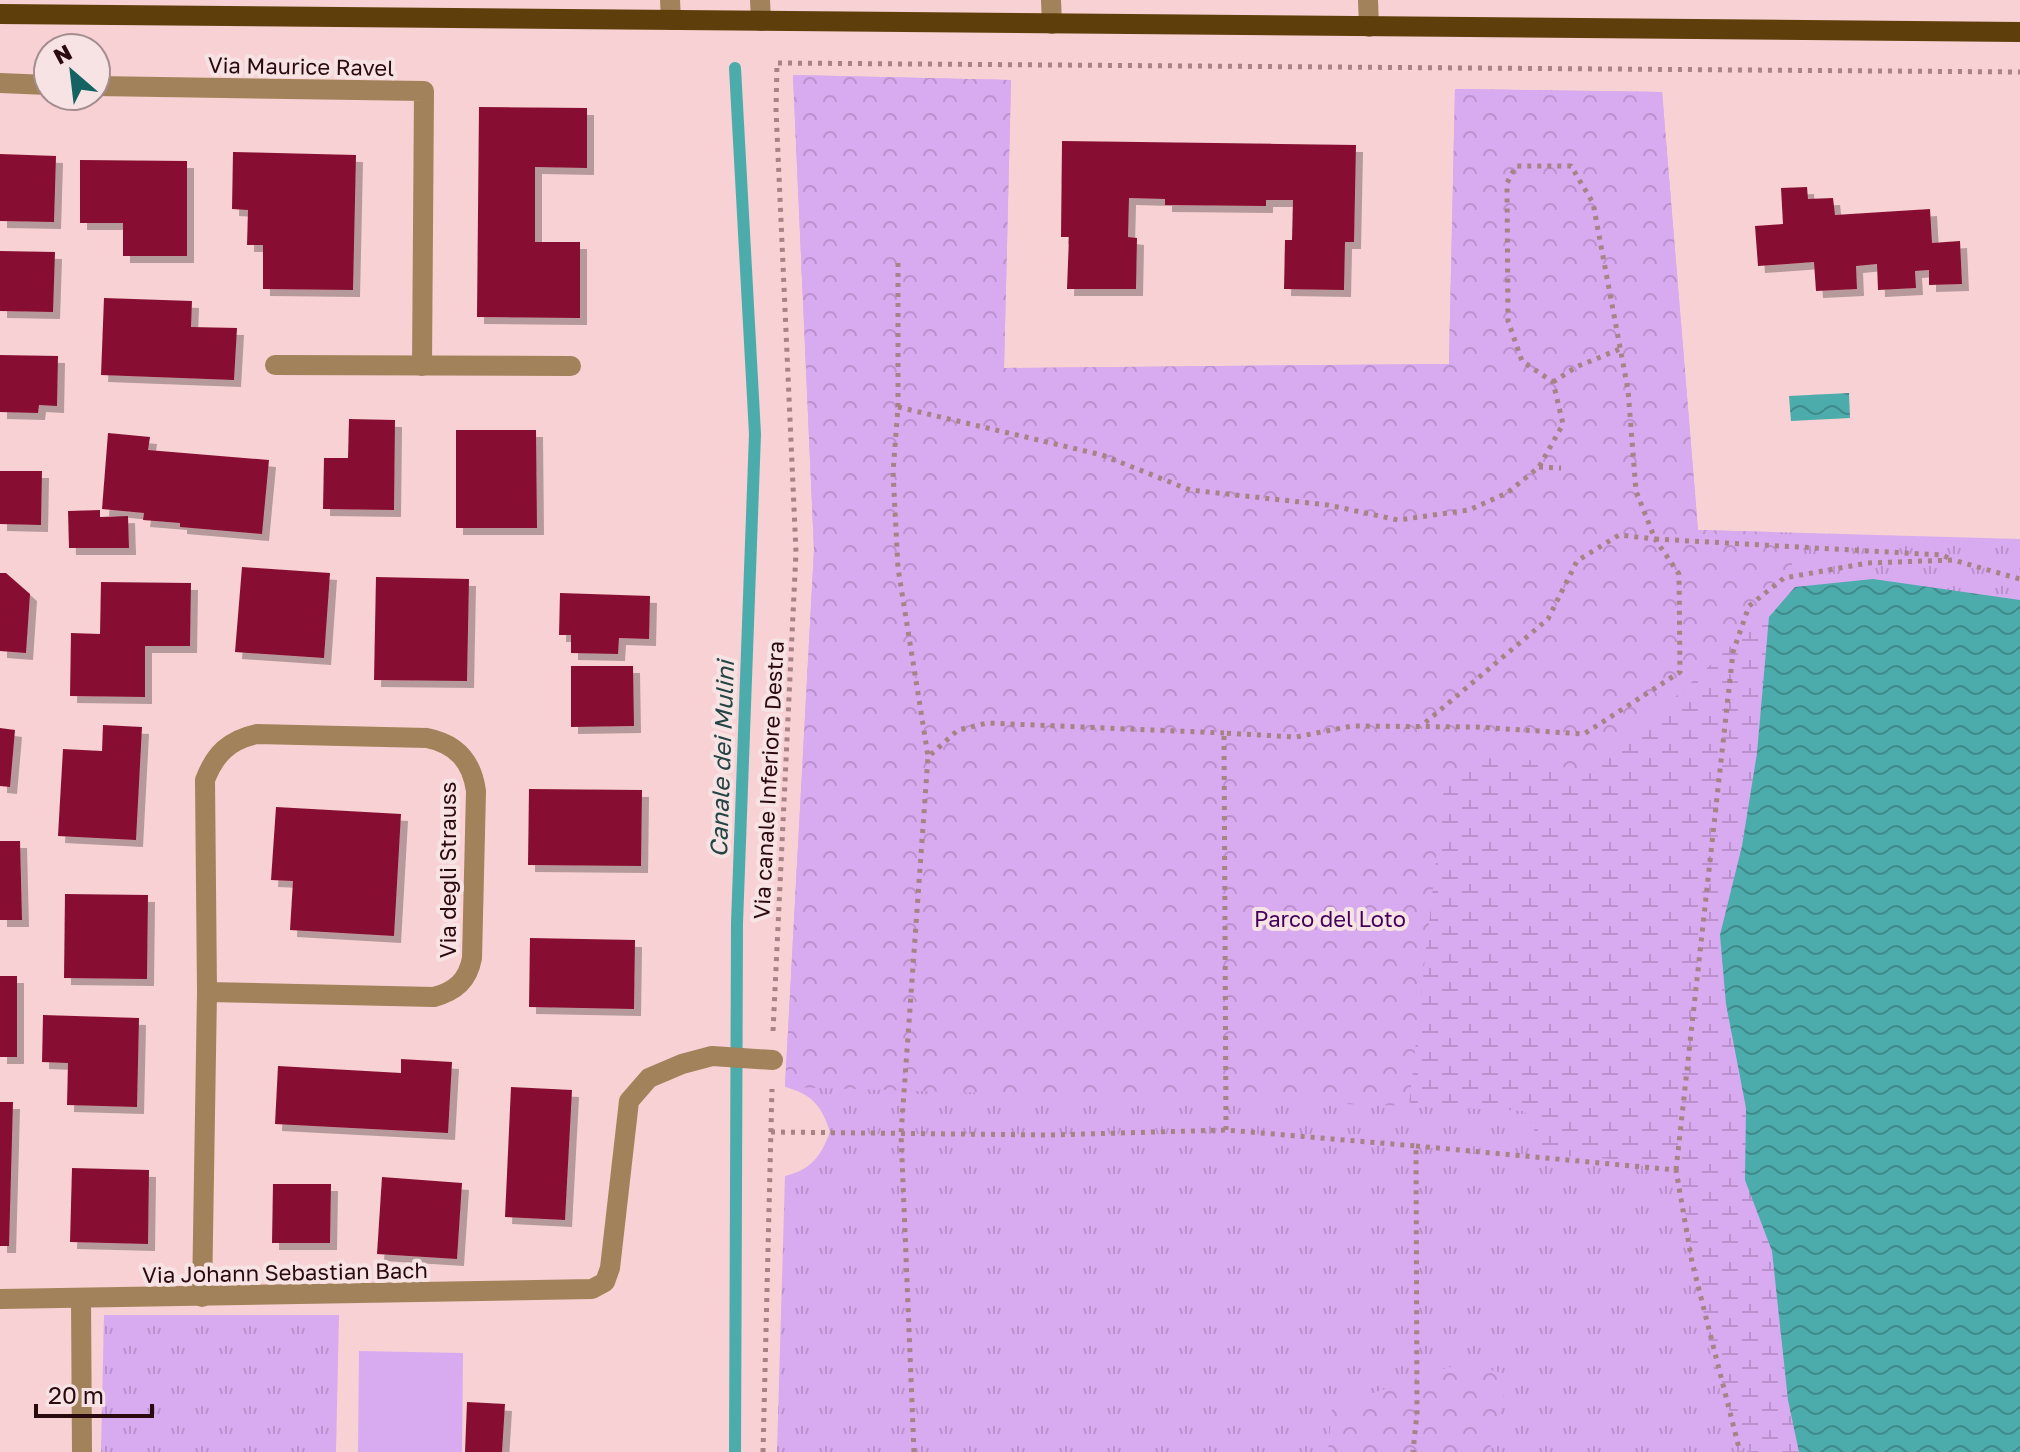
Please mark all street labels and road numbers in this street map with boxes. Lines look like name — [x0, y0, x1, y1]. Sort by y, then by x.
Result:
street label: Via Maurice Ravel — [208, 51, 394, 81]
street label: Via canale Inferiore Destra — [747, 640, 789, 920]
street label: Via degli Strauss — [434, 782, 461, 958]
street label: Via Johann Sebastian Bach — [142, 1256, 428, 1288]

